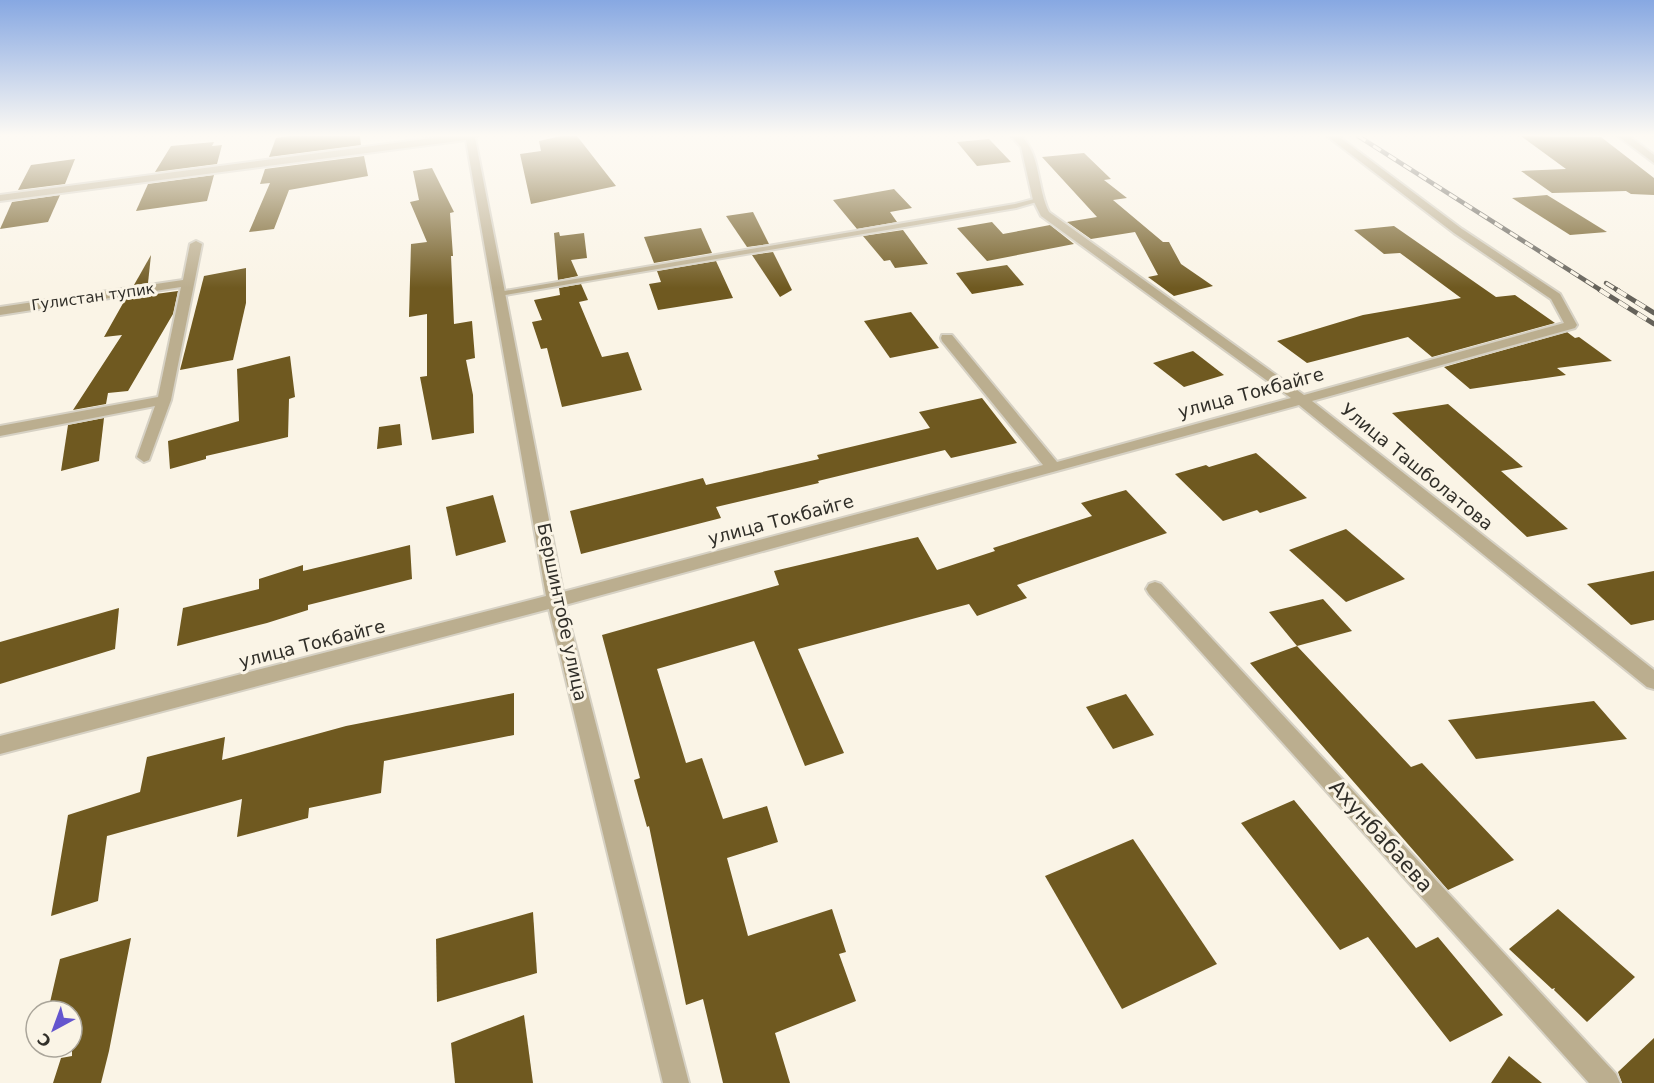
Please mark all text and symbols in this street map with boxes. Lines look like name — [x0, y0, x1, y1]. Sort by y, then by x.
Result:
street label: Гулистан тупик — [30, 279, 156, 315]
street label: улица Токбайге — [1176, 363, 1326, 422]
street label: Улица Ташболатова — [1337, 399, 1498, 534]
street label: улица Токбайге — [706, 490, 856, 549]
street label: Бершинтобе улица — [533, 521, 592, 703]
street label: улица Токбайге — [237, 615, 387, 672]
street label: Ахунбабаева — [1324, 775, 1438, 897]
north arrow — [24, 999, 84, 1059]
text: С — [34, 1029, 55, 1051]

